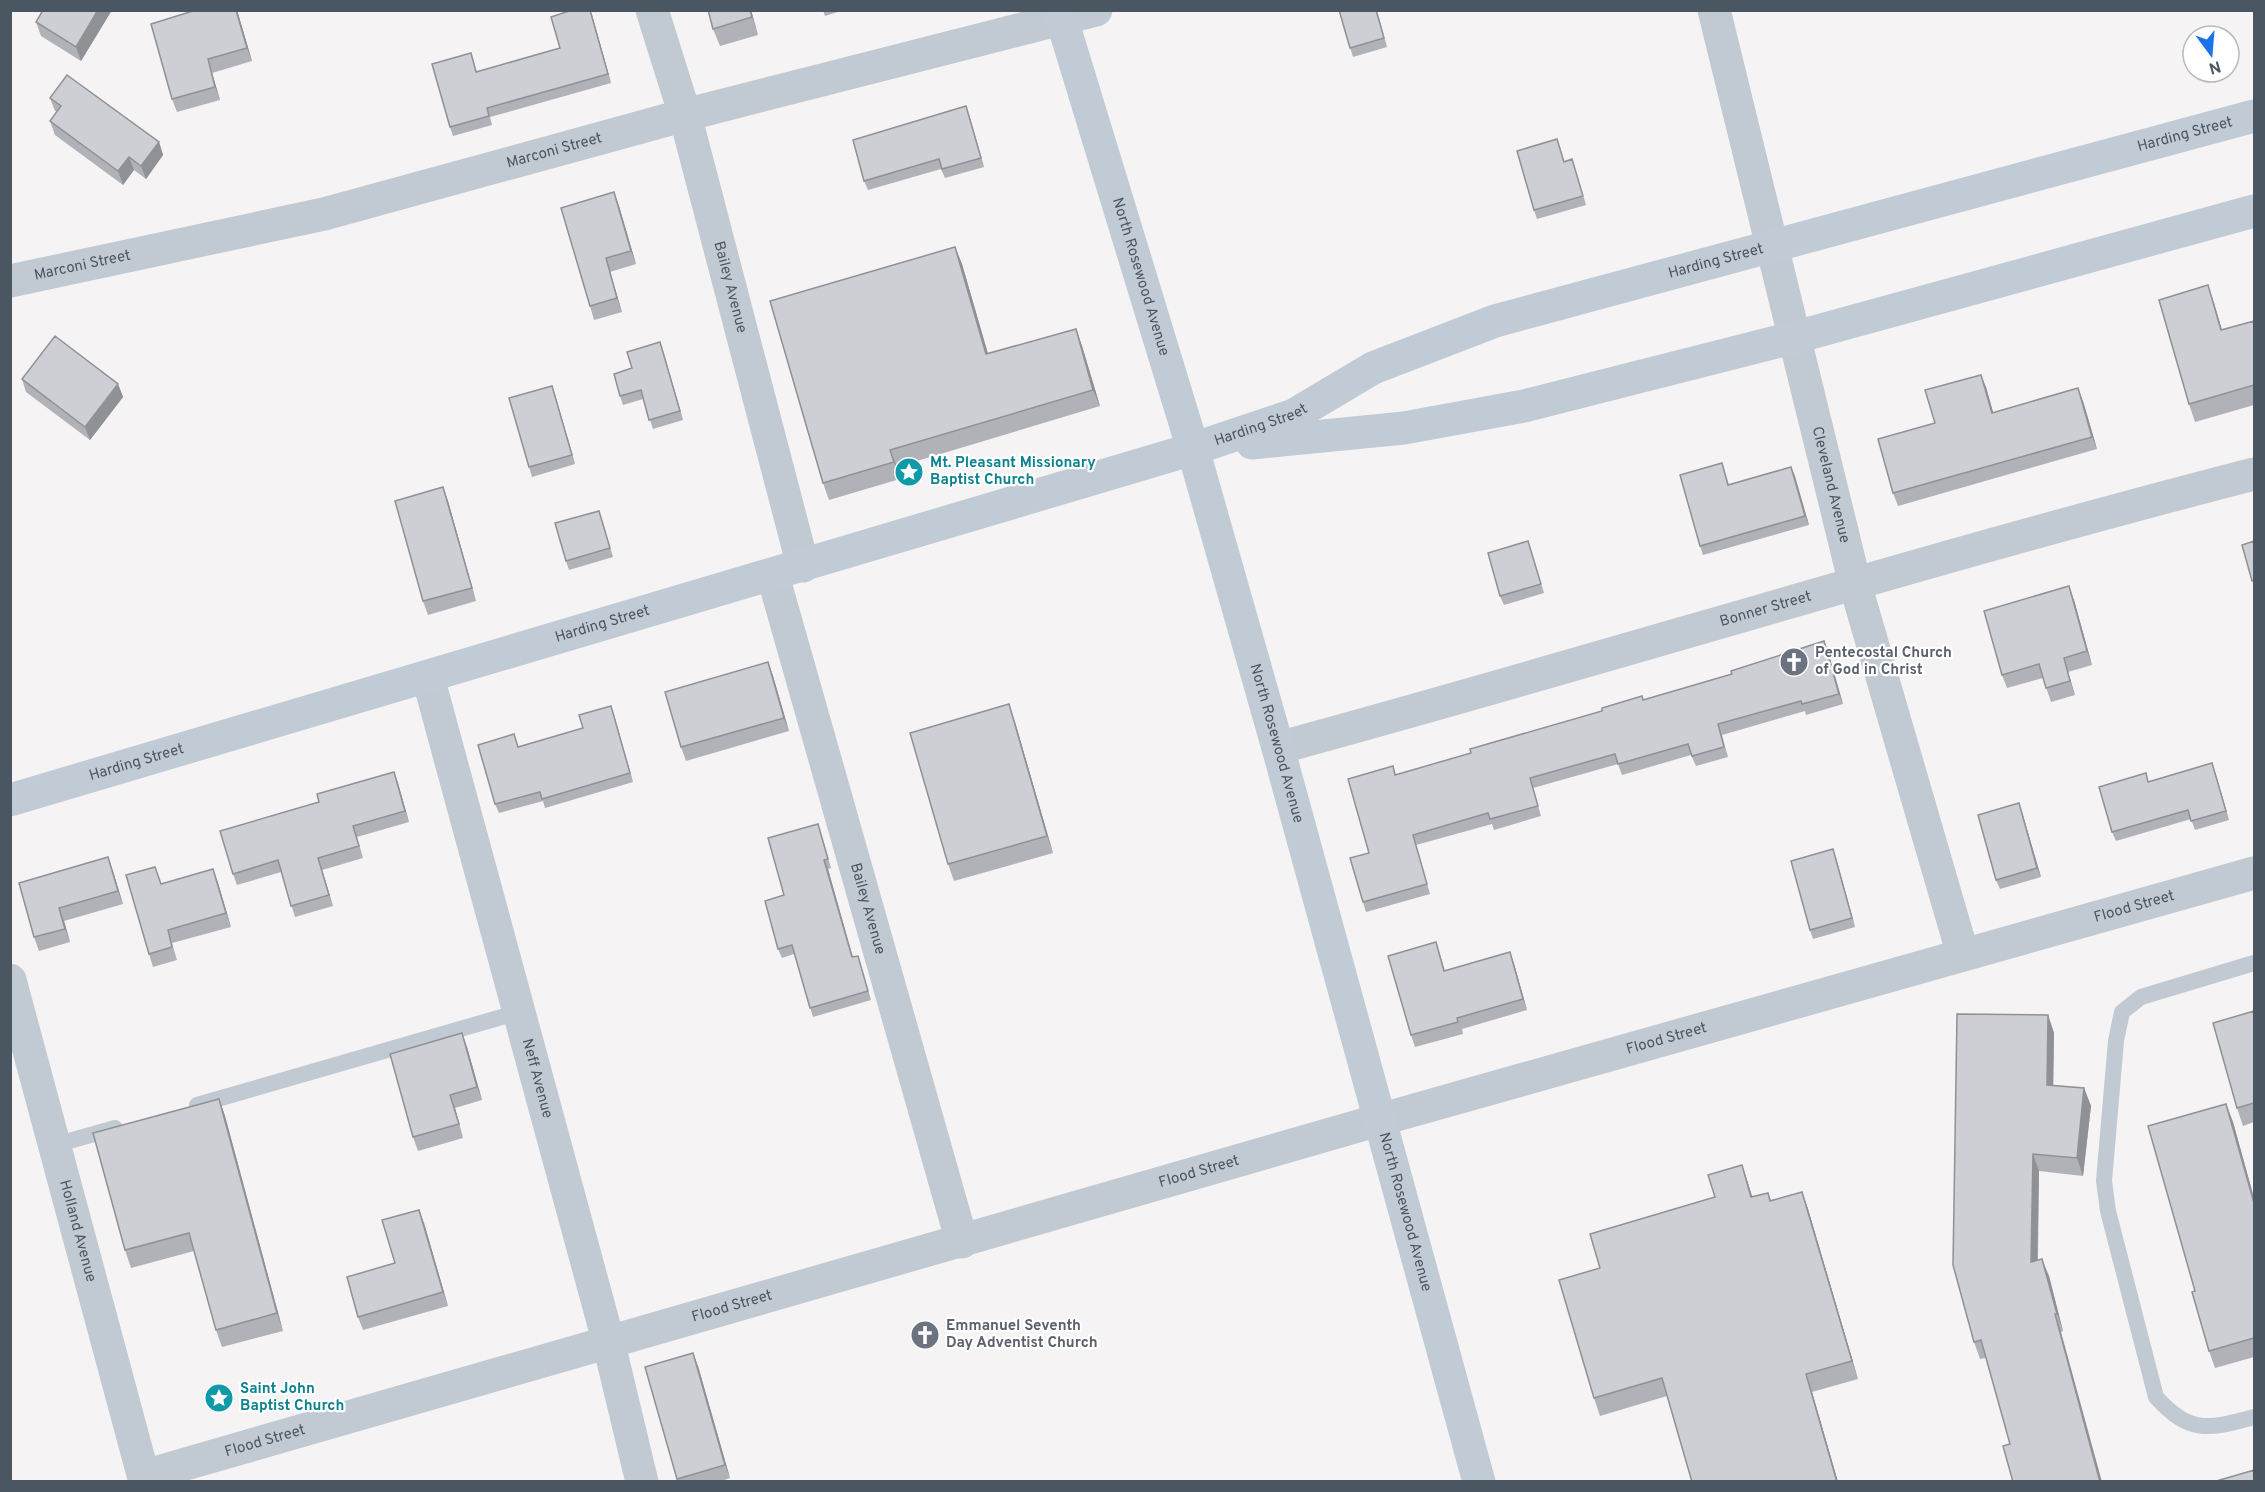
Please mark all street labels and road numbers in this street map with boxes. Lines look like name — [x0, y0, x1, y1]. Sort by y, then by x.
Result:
street label: Harding Street — [2135, 113, 2235, 157]
street label: Marconi Street — [505, 129, 604, 173]
street label: North Rosewood Avenue — [1107, 195, 1174, 358]
street label: Bailey Avenue — [709, 239, 751, 335]
street label: Harding Street — [1666, 239, 1766, 283]
street label: Marconi Street — [32, 246, 132, 285]
street label: Harding Street — [1212, 399, 1311, 451]
street label: Cleveland Avenue — [1807, 425, 1854, 545]
street label: Bonner Street — [1718, 587, 1814, 631]
street label: Harding Street — [553, 601, 652, 647]
street label: North Rosewood Avenue — [1245, 662, 1308, 825]
street label: Harding Street — [87, 739, 186, 785]
street label: Bailey Avenue — [845, 861, 889, 957]
street label: Flood Street — [2092, 886, 2177, 927]
street label: Flood Street — [1624, 1018, 1709, 1059]
street label: Neff Avenue — [517, 1036, 557, 1121]
street label: North Rosewood Avenue — [1374, 1130, 1436, 1294]
street label: Flood Street — [1157, 1151, 1242, 1192]
street label: Holland Avenue — [55, 1178, 100, 1284]
street label: Flood Street — [690, 1286, 775, 1327]
street label: Flood Street — [223, 1420, 308, 1462]

